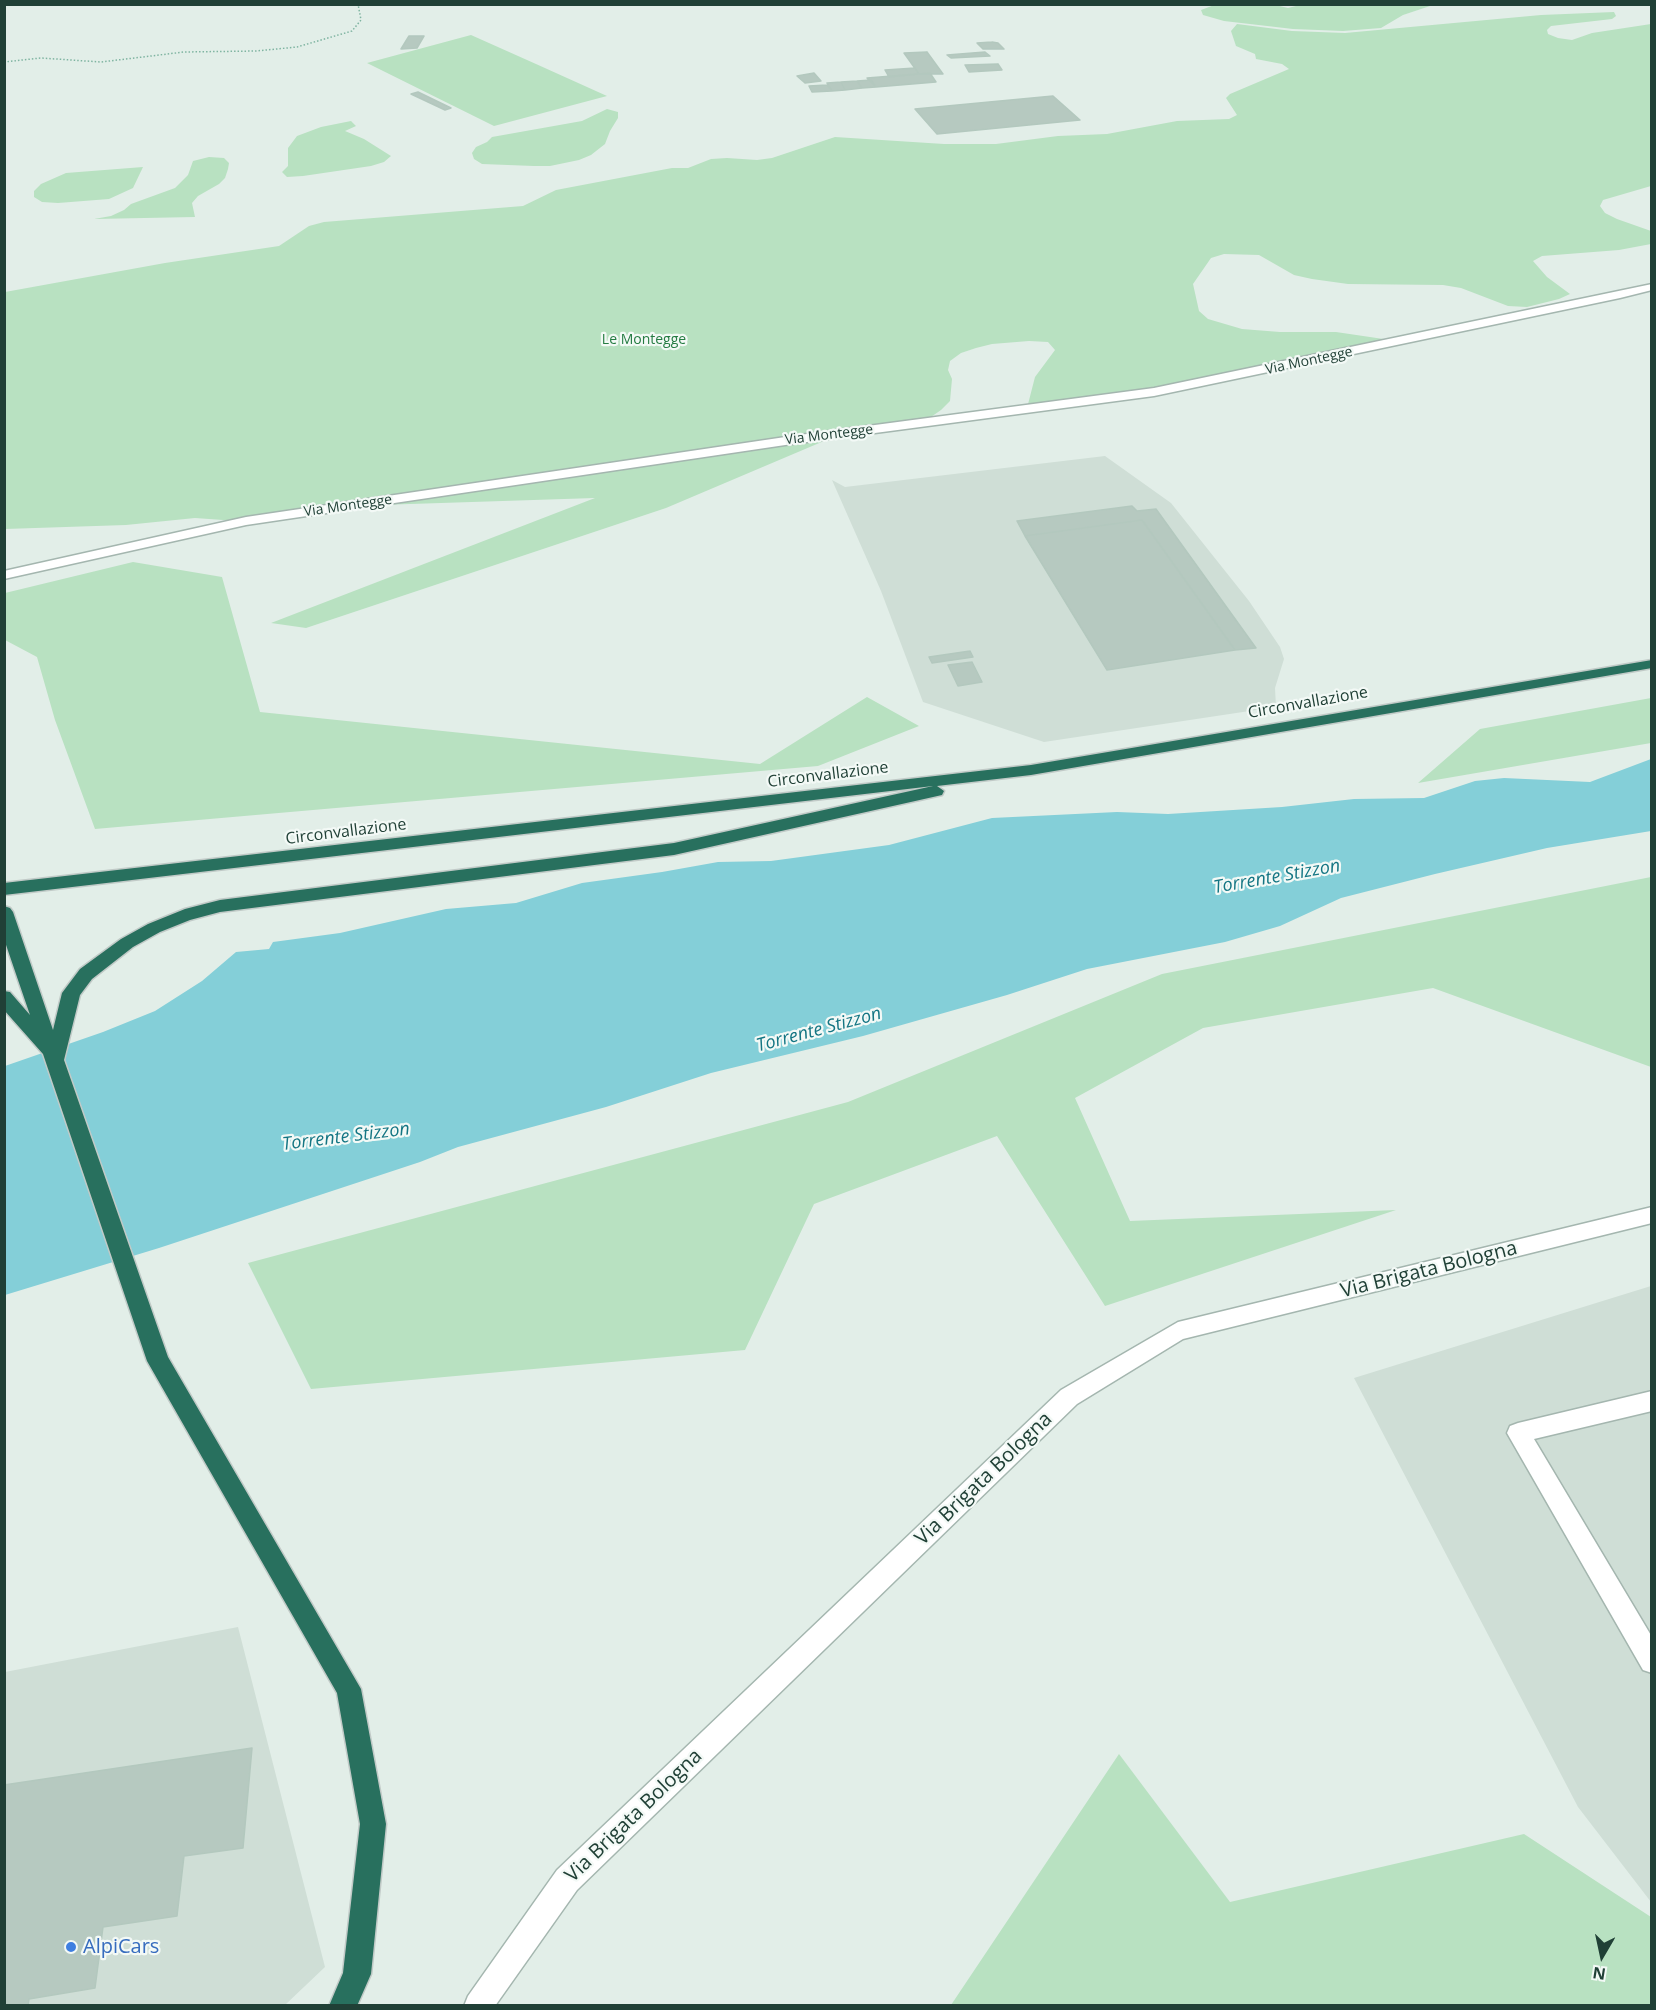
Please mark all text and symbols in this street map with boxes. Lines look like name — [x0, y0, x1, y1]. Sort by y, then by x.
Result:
park label: Le Montegge — [602, 332, 686, 348]
street label: Via Montegge — [1264, 344, 1354, 378]
street label: Via Montegge — [784, 421, 874, 449]
street label: Via Montegge — [303, 492, 393, 520]
street label: Circonvallazione — [1246, 683, 1370, 723]
street label: Circonvallazione — [766, 758, 890, 792]
street label: Circonvallazione — [284, 815, 408, 849]
water label: Torrente Stizzon — [1212, 855, 1342, 899]
water label: Torrente Stizzon — [754, 1003, 884, 1057]
water label: Torrente Stizzon — [281, 1118, 411, 1156]
street label: Via Brigata Bologna — [1338, 1236, 1520, 1304]
street label: Via Brigata Bologna — [911, 1407, 1057, 1551]
street label: Via Brigata Bologna — [561, 1744, 707, 1888]
north arrow — [1572, 1926, 1632, 1986]
place label: AlpiCars — [83, 1935, 159, 1959]
marker: AlpiCars — [64, 1940, 78, 1954]
text: N — [1591, 1962, 1607, 1986]

